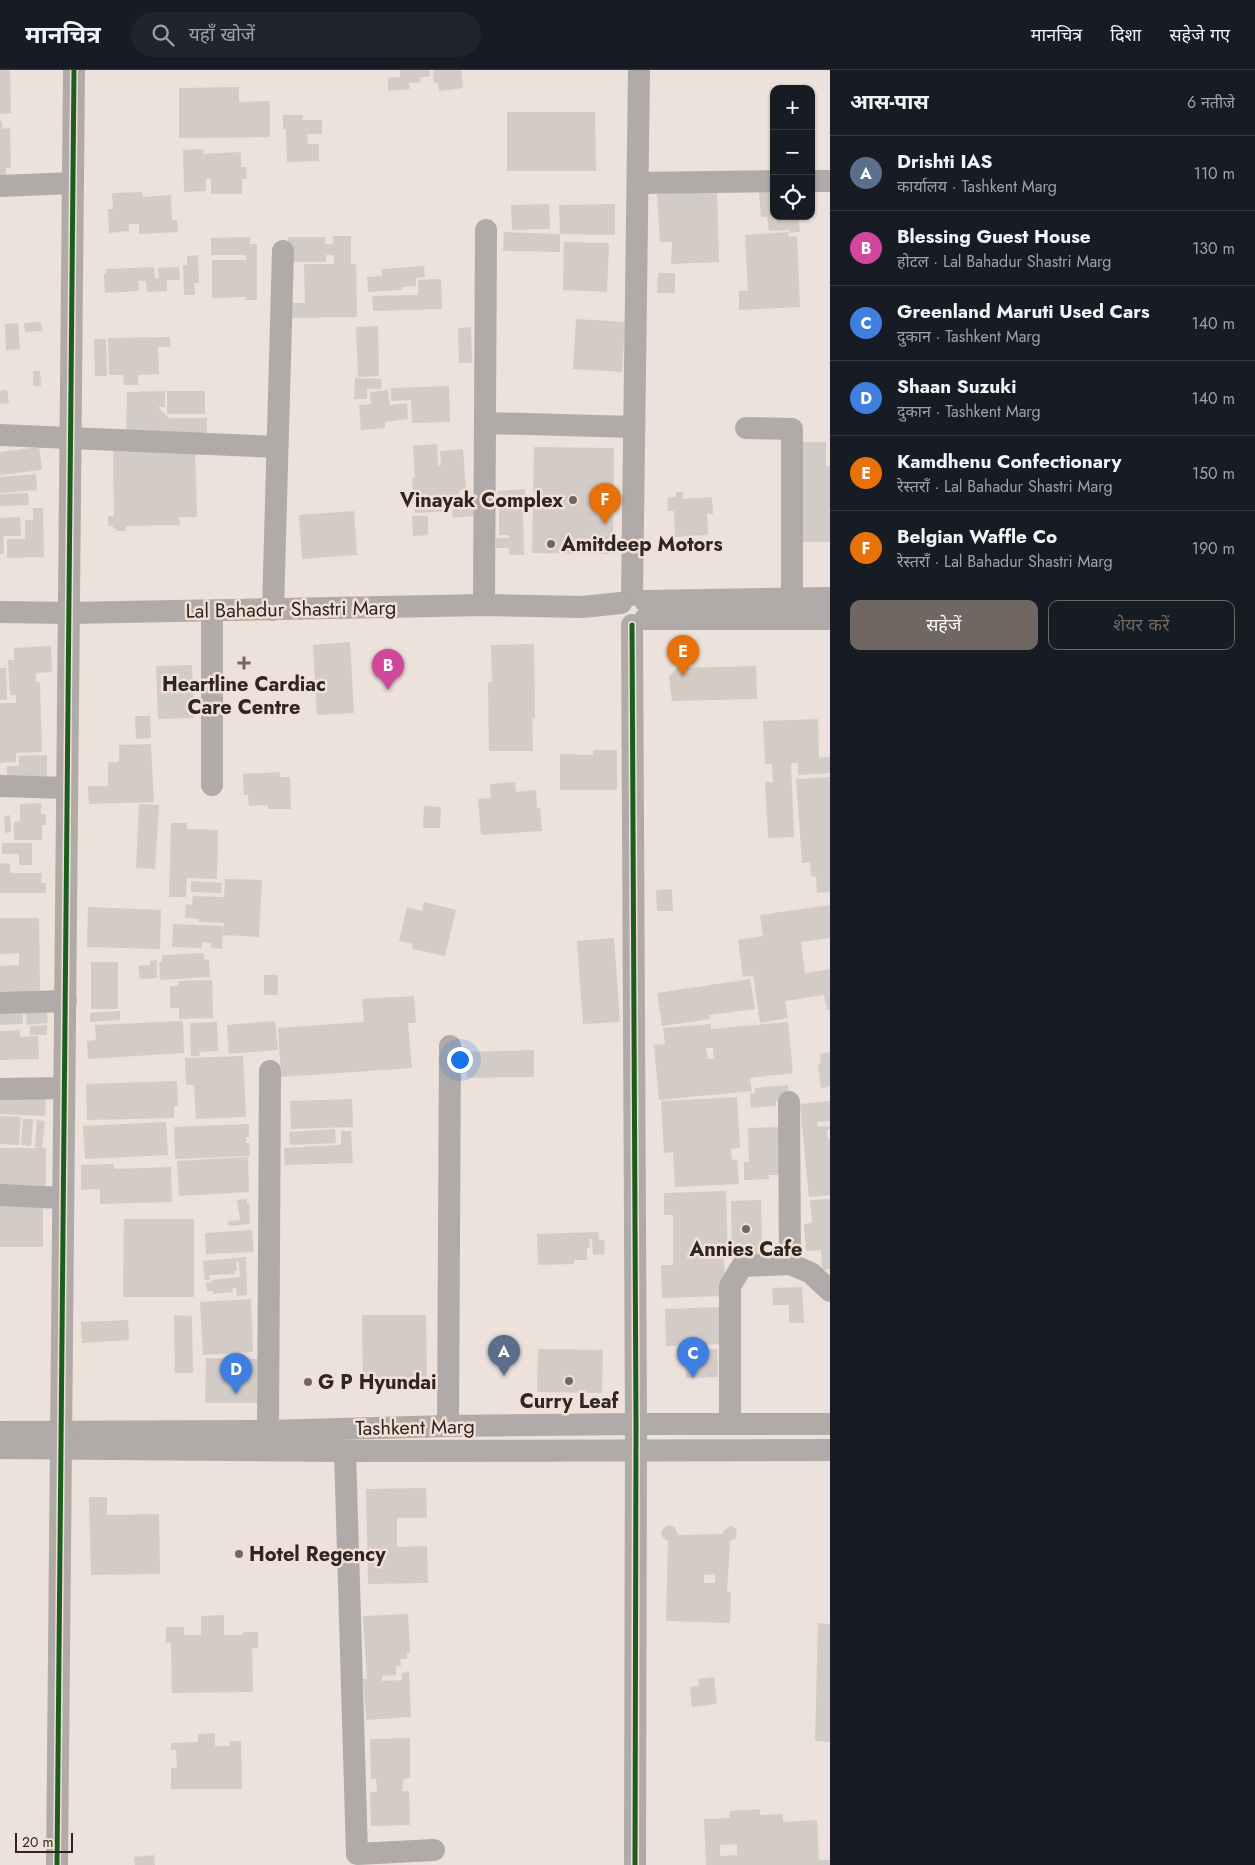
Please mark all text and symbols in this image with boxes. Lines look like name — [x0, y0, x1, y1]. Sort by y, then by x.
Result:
search box — [131, 12, 481, 57]
text: मानचित्र — [25, 17, 101, 52]
icon: search — [149, 21, 177, 49]
text: यहाँ खोजें — [189, 21, 255, 48]
text: मानचित्र — [1031, 22, 1082, 48]
text: दिशा — [1110, 22, 1141, 48]
text: सहेजे गए — [1169, 22, 1230, 48]
map controls — [770, 85, 815, 220]
button: + — [770, 85, 815, 130]
text: आस-पास — [850, 87, 929, 117]
text: 6 नतीजे — [1187, 91, 1235, 114]
button: − — [770, 130, 815, 175]
text: Drishti IAS — [897, 148, 992, 175]
text: A — [860, 162, 872, 185]
text: 110 m — [1194, 162, 1235, 185]
button: locate — [770, 175, 815, 220]
text: कार्यालय · Tashkent Marg — [897, 175, 1057, 198]
text: Blessing Guest House — [897, 223, 1091, 250]
text: B — [861, 237, 871, 260]
text: 130 m — [1192, 237, 1235, 260]
text: होटल · Lal Bahadur Shastri Marg — [897, 250, 1111, 273]
text: Greenland Maruti Used Cars — [897, 298, 1150, 325]
text: C — [860, 312, 872, 335]
text: 140 m — [1192, 312, 1235, 335]
text: दुकान · Tashkent Marg — [897, 325, 1041, 348]
text: Shaan Suzuki — [897, 373, 1016, 400]
text: D — [860, 387, 872, 410]
text: 140 m — [1192, 387, 1235, 410]
text: दुकान · Tashkent Marg — [897, 400, 1041, 423]
text: Kamdhenu Confectionary — [897, 448, 1121, 475]
text: E — [861, 462, 871, 485]
text: 150 m — [1192, 462, 1235, 485]
text: रेस्तराँ · Lal Bahadur Shastri Marg — [897, 475, 1113, 498]
pin: F — [589, 483, 621, 524]
place label: Vinayak Complex — [399, 486, 563, 515]
marker: Vinayak Complex — [567, 494, 579, 506]
text: Belgian Waffle Co — [897, 523, 1057, 550]
place label: Amitdeep Motors — [560, 530, 723, 559]
text: F — [862, 537, 870, 560]
text: 190 m — [1192, 537, 1235, 560]
marker: Amitdeep Motors — [545, 538, 557, 550]
text: रेस्तराँ · Lal Bahadur Shastri Marg — [897, 550, 1113, 573]
street label: Lal Bahadur Shastri Marg — [185, 593, 397, 626]
button: सहेजें — [850, 600, 1038, 650]
button: शेयर करें — [1048, 600, 1235, 650]
pin: E — [667, 635, 699, 676]
pin: B — [372, 649, 404, 690]
marker: Heartline Cardiac Care Centre — [237, 656, 251, 670]
place label: Heartline Cardiac Care Centre — [162, 670, 326, 722]
your location — [447, 1047, 473, 1073]
marker: Annies Cafe — [740, 1223, 752, 1235]
place label: Annies Cafe — [689, 1235, 802, 1264]
pin: A — [488, 1335, 520, 1376]
pin: C — [677, 1337, 709, 1378]
pin: D — [220, 1353, 252, 1394]
place label: G P Hyundai — [318, 1368, 437, 1397]
marker: Curry Leaf — [563, 1375, 575, 1387]
marker: G P Hyundai — [302, 1376, 314, 1388]
place label: Curry Leaf — [520, 1387, 619, 1416]
street label: Tashkent Marg — [355, 1412, 475, 1443]
place label: Hotel Regency — [249, 1540, 386, 1569]
marker: Hotel Regency — [233, 1548, 245, 1560]
scale bar — [15, 1830, 72, 1853]
text: 20 m — [22, 1832, 54, 1852]

